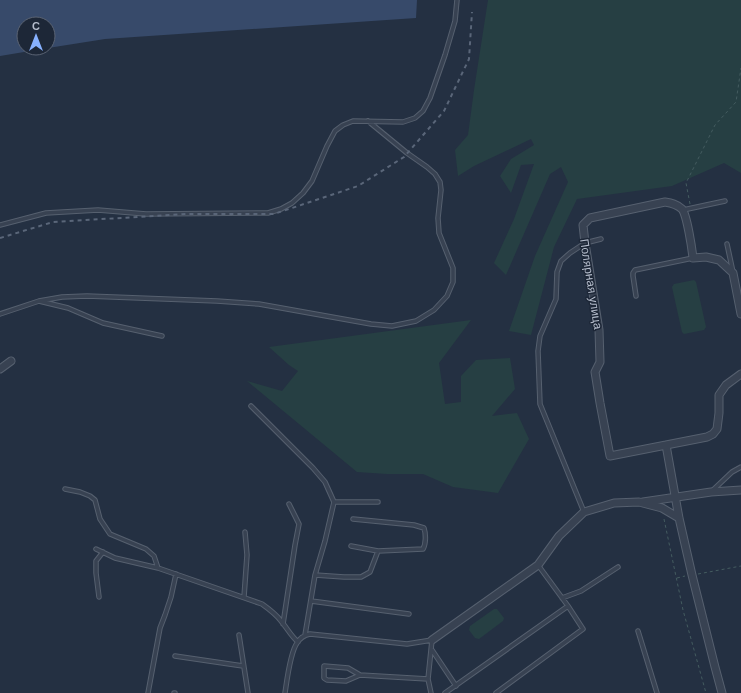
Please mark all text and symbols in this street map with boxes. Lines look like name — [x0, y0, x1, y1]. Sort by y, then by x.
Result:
north arrow — [16, 16, 56, 56]
text: С — [32, 20, 40, 32]
street label: Полярная улица — [577, 238, 605, 331]

